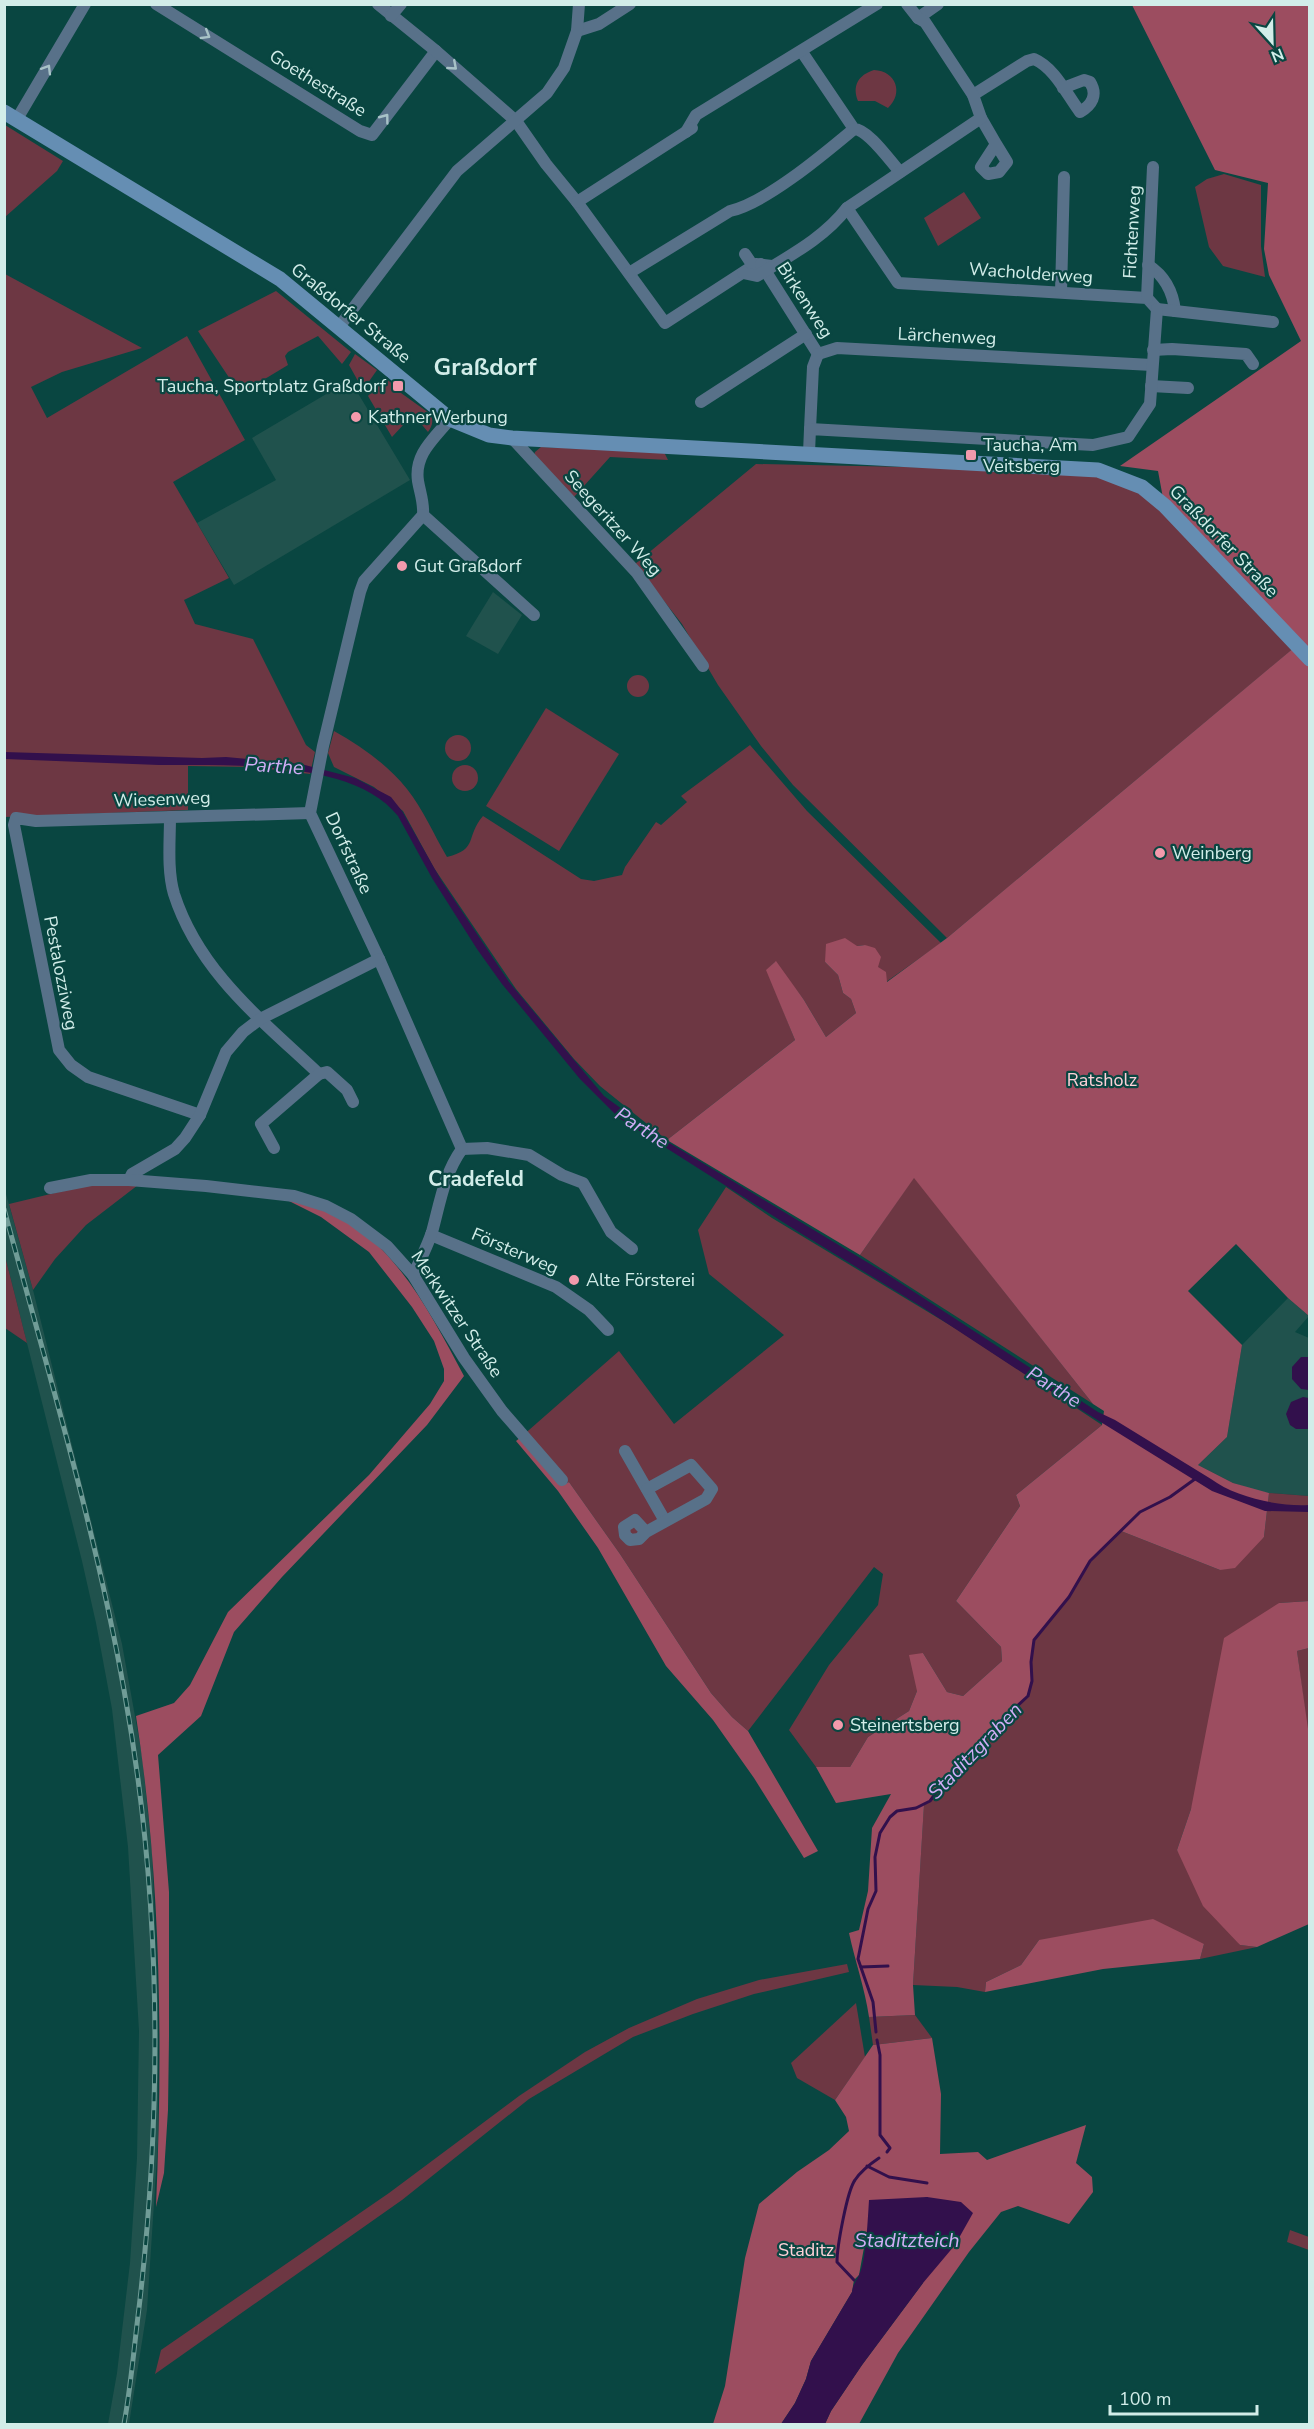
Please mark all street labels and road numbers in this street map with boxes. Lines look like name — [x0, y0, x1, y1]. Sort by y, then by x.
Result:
street label: Goethestraße — [265, 44, 371, 122]
street label: Fichtenweg — [1118, 185, 1146, 279]
street label: Graßdorfer Straße — [286, 257, 416, 369]
street label: Birkenweg — [771, 257, 839, 343]
street label: Wacholderweg — [968, 257, 1094, 289]
street label: Lärchenweg — [897, 321, 997, 351]
street label: Seegeritzer Weg — [559, 465, 667, 581]
street label: Graßdorfer Straße — [1164, 480, 1284, 602]
street label: Wiesenweg — [113, 785, 211, 813]
street label: Dorfstraße — [320, 808, 378, 898]
street label: Pestalozziweg — [38, 914, 84, 1032]
street label: Försterweg — [468, 1222, 562, 1280]
street label: Merkwitzer Straße — [406, 1246, 508, 1382]

